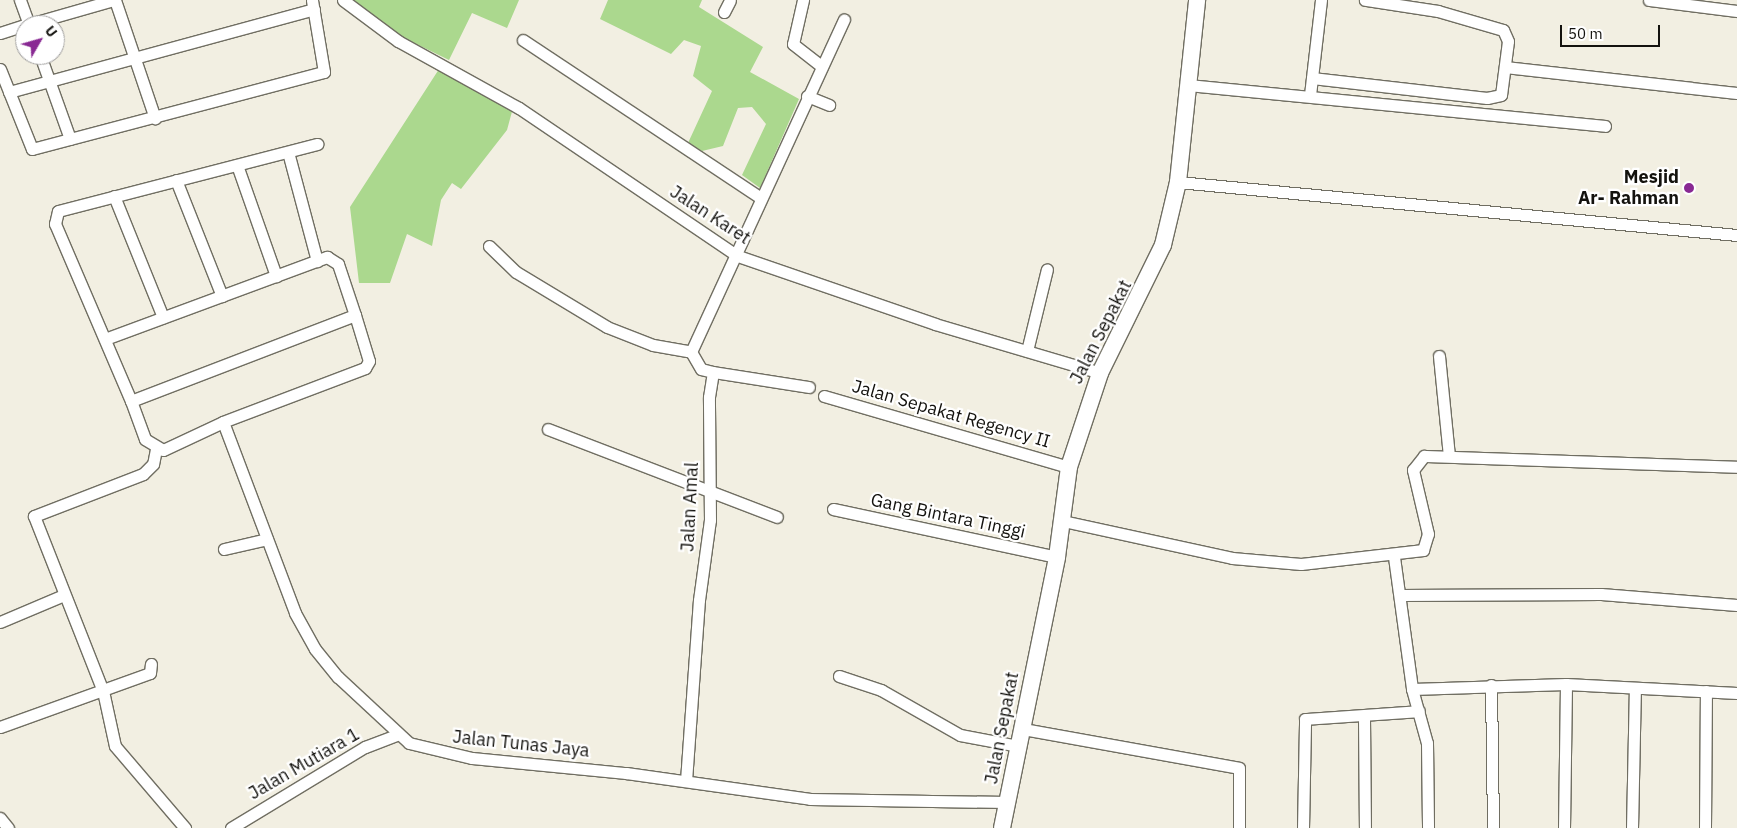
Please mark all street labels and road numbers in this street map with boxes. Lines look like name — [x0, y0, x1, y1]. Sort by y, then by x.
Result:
street label: Jalan Karet — [666, 181, 754, 249]
street label: Jalan Sepakat — [1066, 277, 1136, 387]
street label: Jalan Sepakat Regency II — [849, 375, 1053, 453]
street label: Jalan Amal — [677, 462, 703, 552]
street label: Gang Bintara Tinggi — [869, 489, 1027, 543]
street label: Jalan Sepakat — [981, 670, 1023, 786]
street label: Jalan Mutiara 1 — [245, 724, 363, 804]
street label: Jalan Tunas Jaya — [452, 726, 590, 762]

